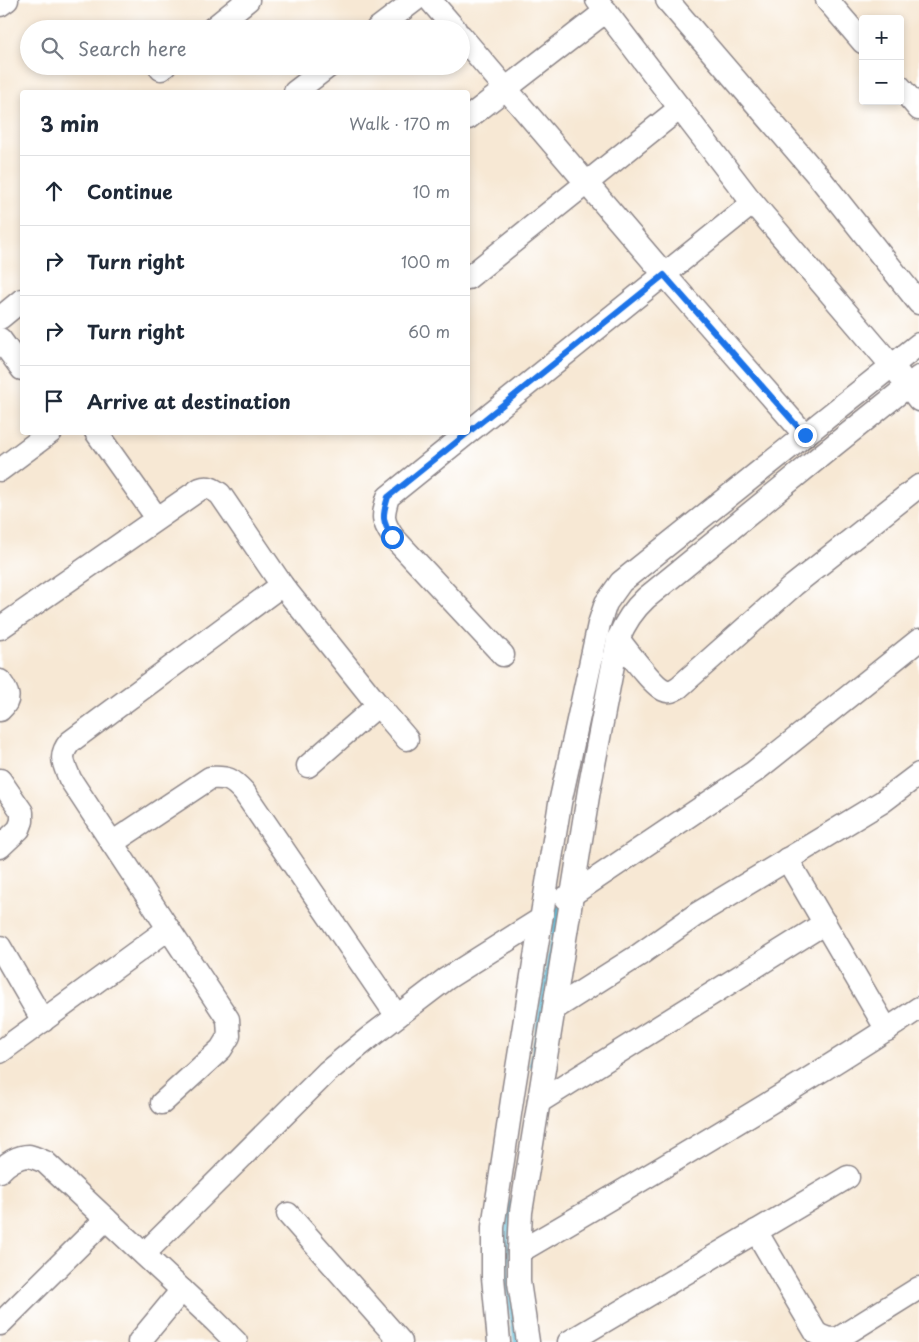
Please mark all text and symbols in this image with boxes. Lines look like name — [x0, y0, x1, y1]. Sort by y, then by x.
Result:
map controls — [859, 15, 904, 105]
button: + — [859, 15, 904, 60]
search box — [20, 20, 470, 75]
icon: search — [38, 34, 66, 62]
text: Search here — [78, 34, 187, 62]
button: − — [859, 60, 904, 105]
text: 3 min — [40, 107, 99, 139]
text: Walk · 170 m — [349, 111, 450, 135]
icon: ahead — [40, 177, 68, 205]
text: Continue — [87, 177, 173, 205]
text: 10 m — [413, 179, 450, 203]
icon: right — [40, 247, 68, 275]
text: Turn right — [87, 247, 185, 275]
text: 100 m — [401, 249, 450, 273]
icon: right — [40, 317, 68, 345]
text: Turn right — [87, 317, 185, 345]
text: 60 m — [408, 319, 450, 343]
icon: arrive — [40, 387, 68, 415]
text: Arrive at destination — [87, 387, 291, 415]
route end — [794, 424, 817, 447]
route start — [381, 526, 404, 549]

